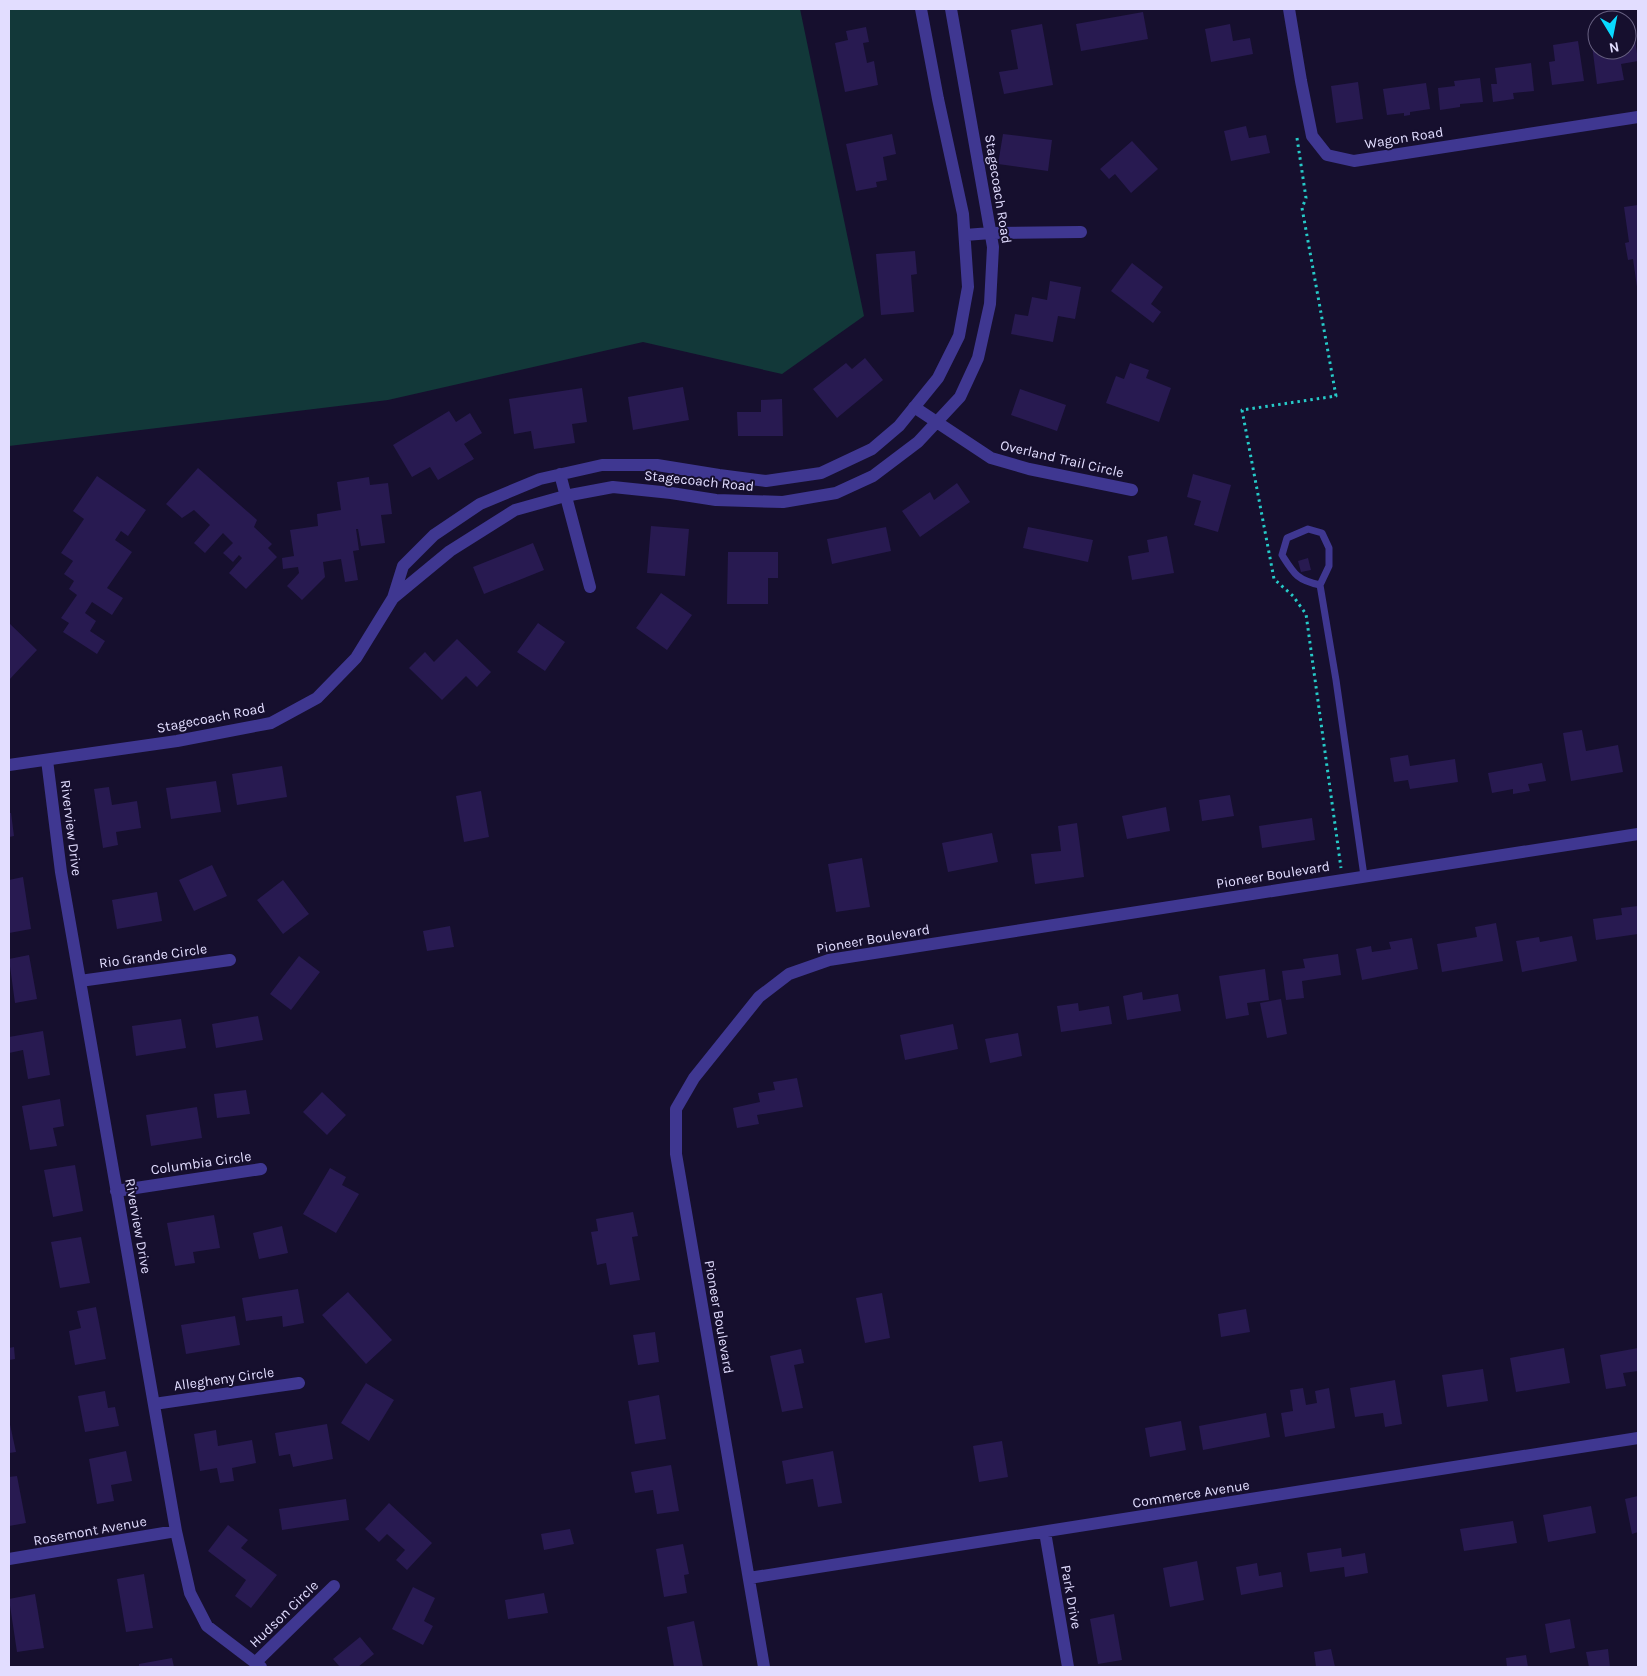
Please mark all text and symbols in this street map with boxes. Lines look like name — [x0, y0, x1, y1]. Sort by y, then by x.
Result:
north arrow — [1587, 10, 1637, 60]
text: N — [1608, 38, 1621, 57]
street label: Wagon Road — [1363, 123, 1445, 153]
street label: Stagecoach Road — [981, 133, 1015, 245]
street label: Overland Trail Circle — [999, 437, 1125, 481]
street label: Stagecoach Road — [643, 467, 755, 495]
street label: Stagecoach Road — [155, 699, 267, 737]
street label: Riverview Drive — [57, 779, 85, 877]
street label: Pioneer Boulevard — [1215, 858, 1331, 892]
street label: Pioneer Boulevard — [815, 921, 931, 957]
street label: Rio Grande Circle — [98, 940, 208, 972]
street label: Columbia Circle — [150, 1148, 252, 1178]
street label: Riverview Drive — [121, 1177, 155, 1275]
street label: Pioneer Boulevard — [701, 1259, 737, 1375]
street label: Allegheny Circle — [173, 1364, 275, 1394]
street label: Commerce Avenue — [1131, 1476, 1251, 1512]
street label: Rosemont Avenue — [32, 1513, 148, 1549]
street label: Park Drive — [1057, 1564, 1085, 1630]
street label: Hudson Circle — [246, 1577, 322, 1651]

